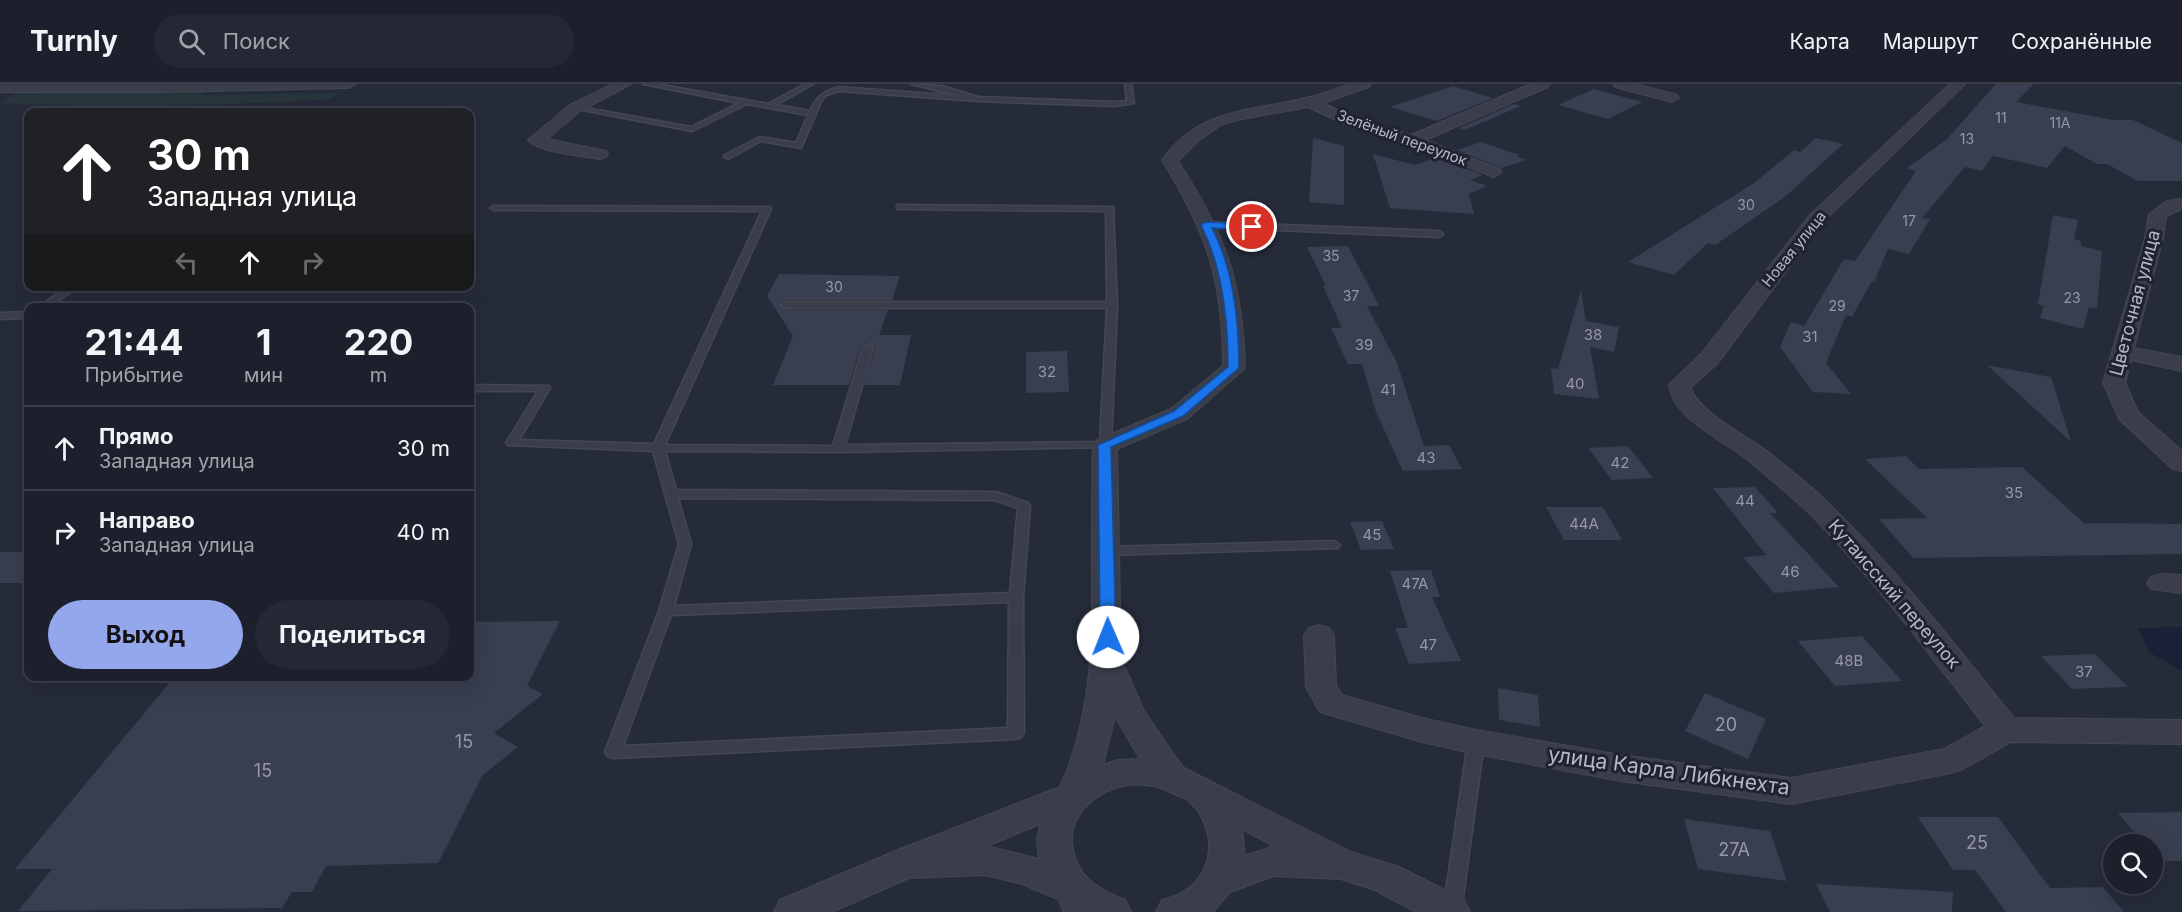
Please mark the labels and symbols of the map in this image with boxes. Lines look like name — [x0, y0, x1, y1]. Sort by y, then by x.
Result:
street label: Зелёный переулок — [1335, 105, 1470, 170]
house number: 11 — [1995, 109, 2007, 126]
house number: 11А — [2049, 114, 2071, 131]
house number: 13 — [1960, 130, 1974, 147]
house number: 30 — [1737, 196, 1755, 213]
pin — [1226, 201, 1277, 252]
street label: Новая улица — [1757, 207, 1830, 290]
house number: 17 — [1902, 212, 1916, 229]
street label: Цветочная улица — [2105, 228, 2164, 378]
house number: 35 — [1322, 247, 1340, 264]
house number: 30 — [825, 278, 843, 295]
house number: 37 — [1343, 287, 1359, 304]
house number: 23 — [2063, 289, 2081, 306]
house number: 29 — [1828, 297, 1846, 314]
house number: 38 — [1584, 325, 1602, 344]
house number: 31 — [1802, 327, 1818, 346]
house number: 39 — [1355, 335, 1373, 354]
house number: 32 — [1038, 362, 1056, 381]
house number: 40 — [1565, 374, 1585, 393]
house number: 41 — [1380, 380, 1396, 399]
house number: 43 — [1417, 448, 1435, 467]
house number: 42 — [1611, 453, 1629, 472]
house number: 35 — [2005, 483, 2023, 502]
house number: 44 — [1735, 491, 1755, 510]
house number: 44А — [1569, 514, 1599, 533]
street label: Кутаисский переулок — [1824, 515, 1965, 672]
house number: 45 — [1363, 525, 1381, 544]
house number: 46 — [1781, 562, 1800, 581]
house number: 47А — [1402, 574, 1428, 593]
position arrow — [1076, 605, 1140, 669]
house number: 47 — [1419, 635, 1437, 654]
house number: 48В — [1835, 651, 1863, 670]
house number: 37 — [2075, 662, 2093, 681]
house number: 20 — [1715, 714, 1737, 735]
house number: 15 — [455, 731, 473, 752]
street label: улица Карла Либкнехта — [1547, 741, 1791, 800]
house number: 15 — [254, 760, 272, 781]
house number: 25 — [1966, 832, 1988, 853]
house number: 27А — [1718, 839, 1750, 860]

